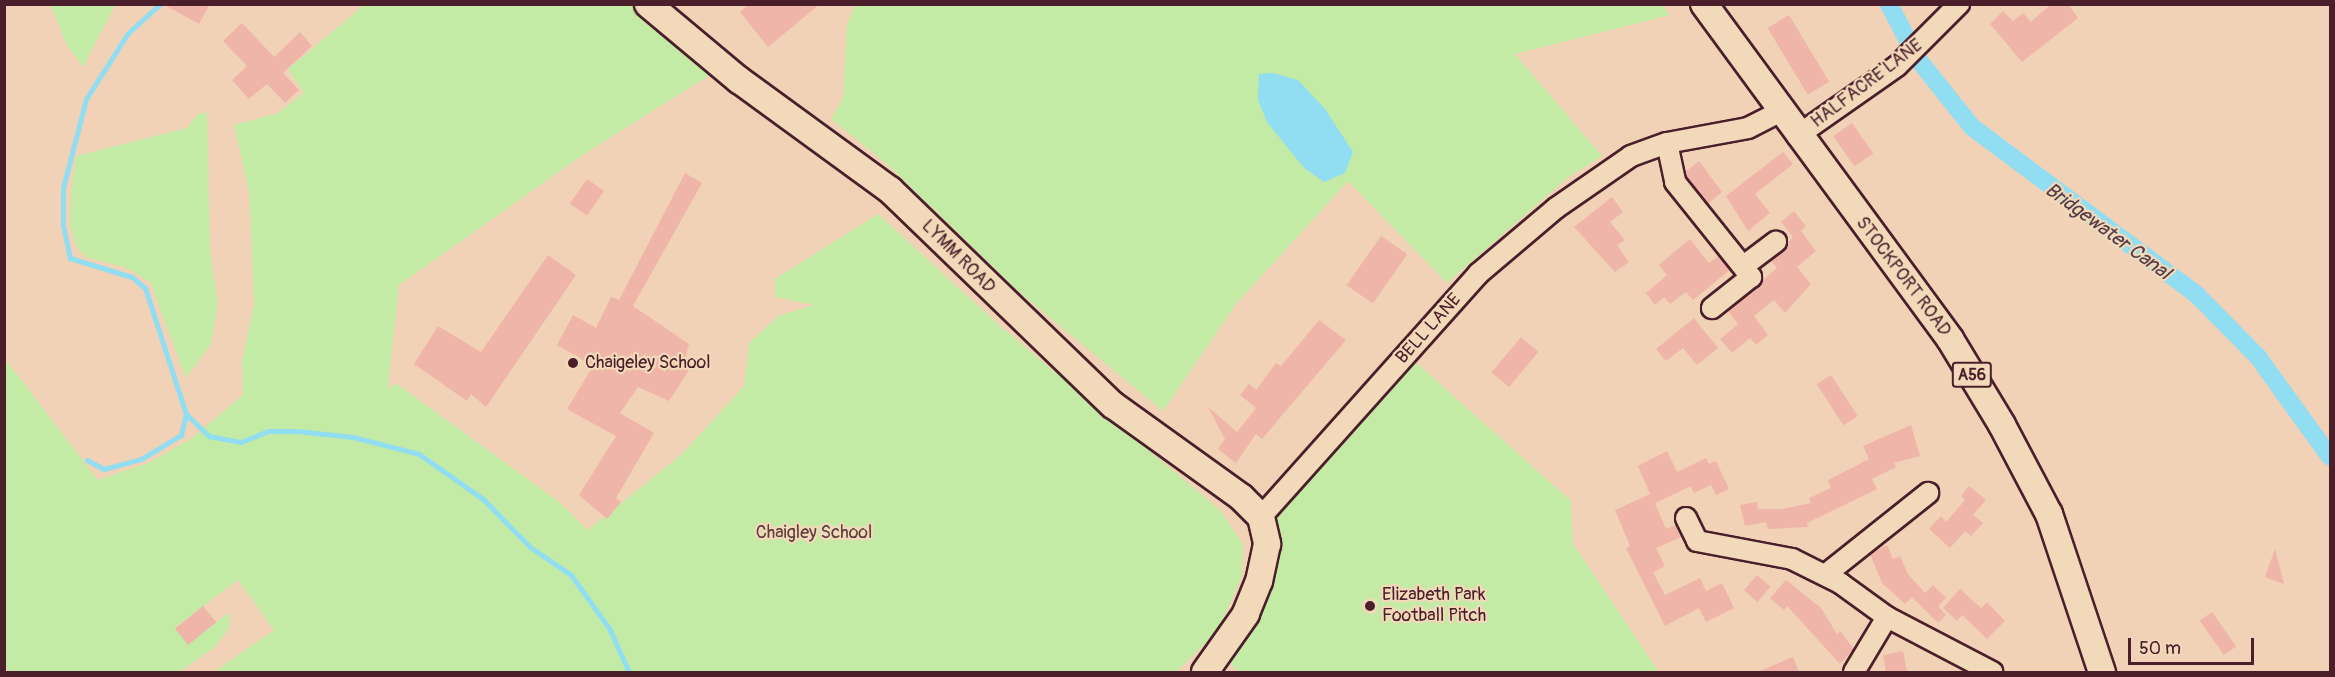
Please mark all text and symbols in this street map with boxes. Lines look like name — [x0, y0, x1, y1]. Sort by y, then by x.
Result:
street label: HALFACRE LANE — [1807, 35, 1927, 133]
water label: Bridgewater Canal — [2040, 177, 2176, 285]
street label: STOCKPORT ROAD — [1851, 213, 1955, 341]
street label: LYMM ROAD — [917, 216, 999, 298]
street label: BELL LANE — [1392, 289, 1466, 369]
place label: Chaigeley School — [585, 352, 710, 374]
marker: Chaigeley School — [566, 356, 580, 370]
road number: A56 — [1951, 362, 1993, 388]
park label: Chaigley School — [756, 522, 872, 544]
place label: Elizabeth Park Football Pitch — [1382, 585, 1486, 628]
marker: Elizabeth Park Football Pitch — [1363, 599, 1377, 613]
scale bar — [2131, 626, 2257, 664]
text: 50 m — [2139, 637, 2181, 660]

